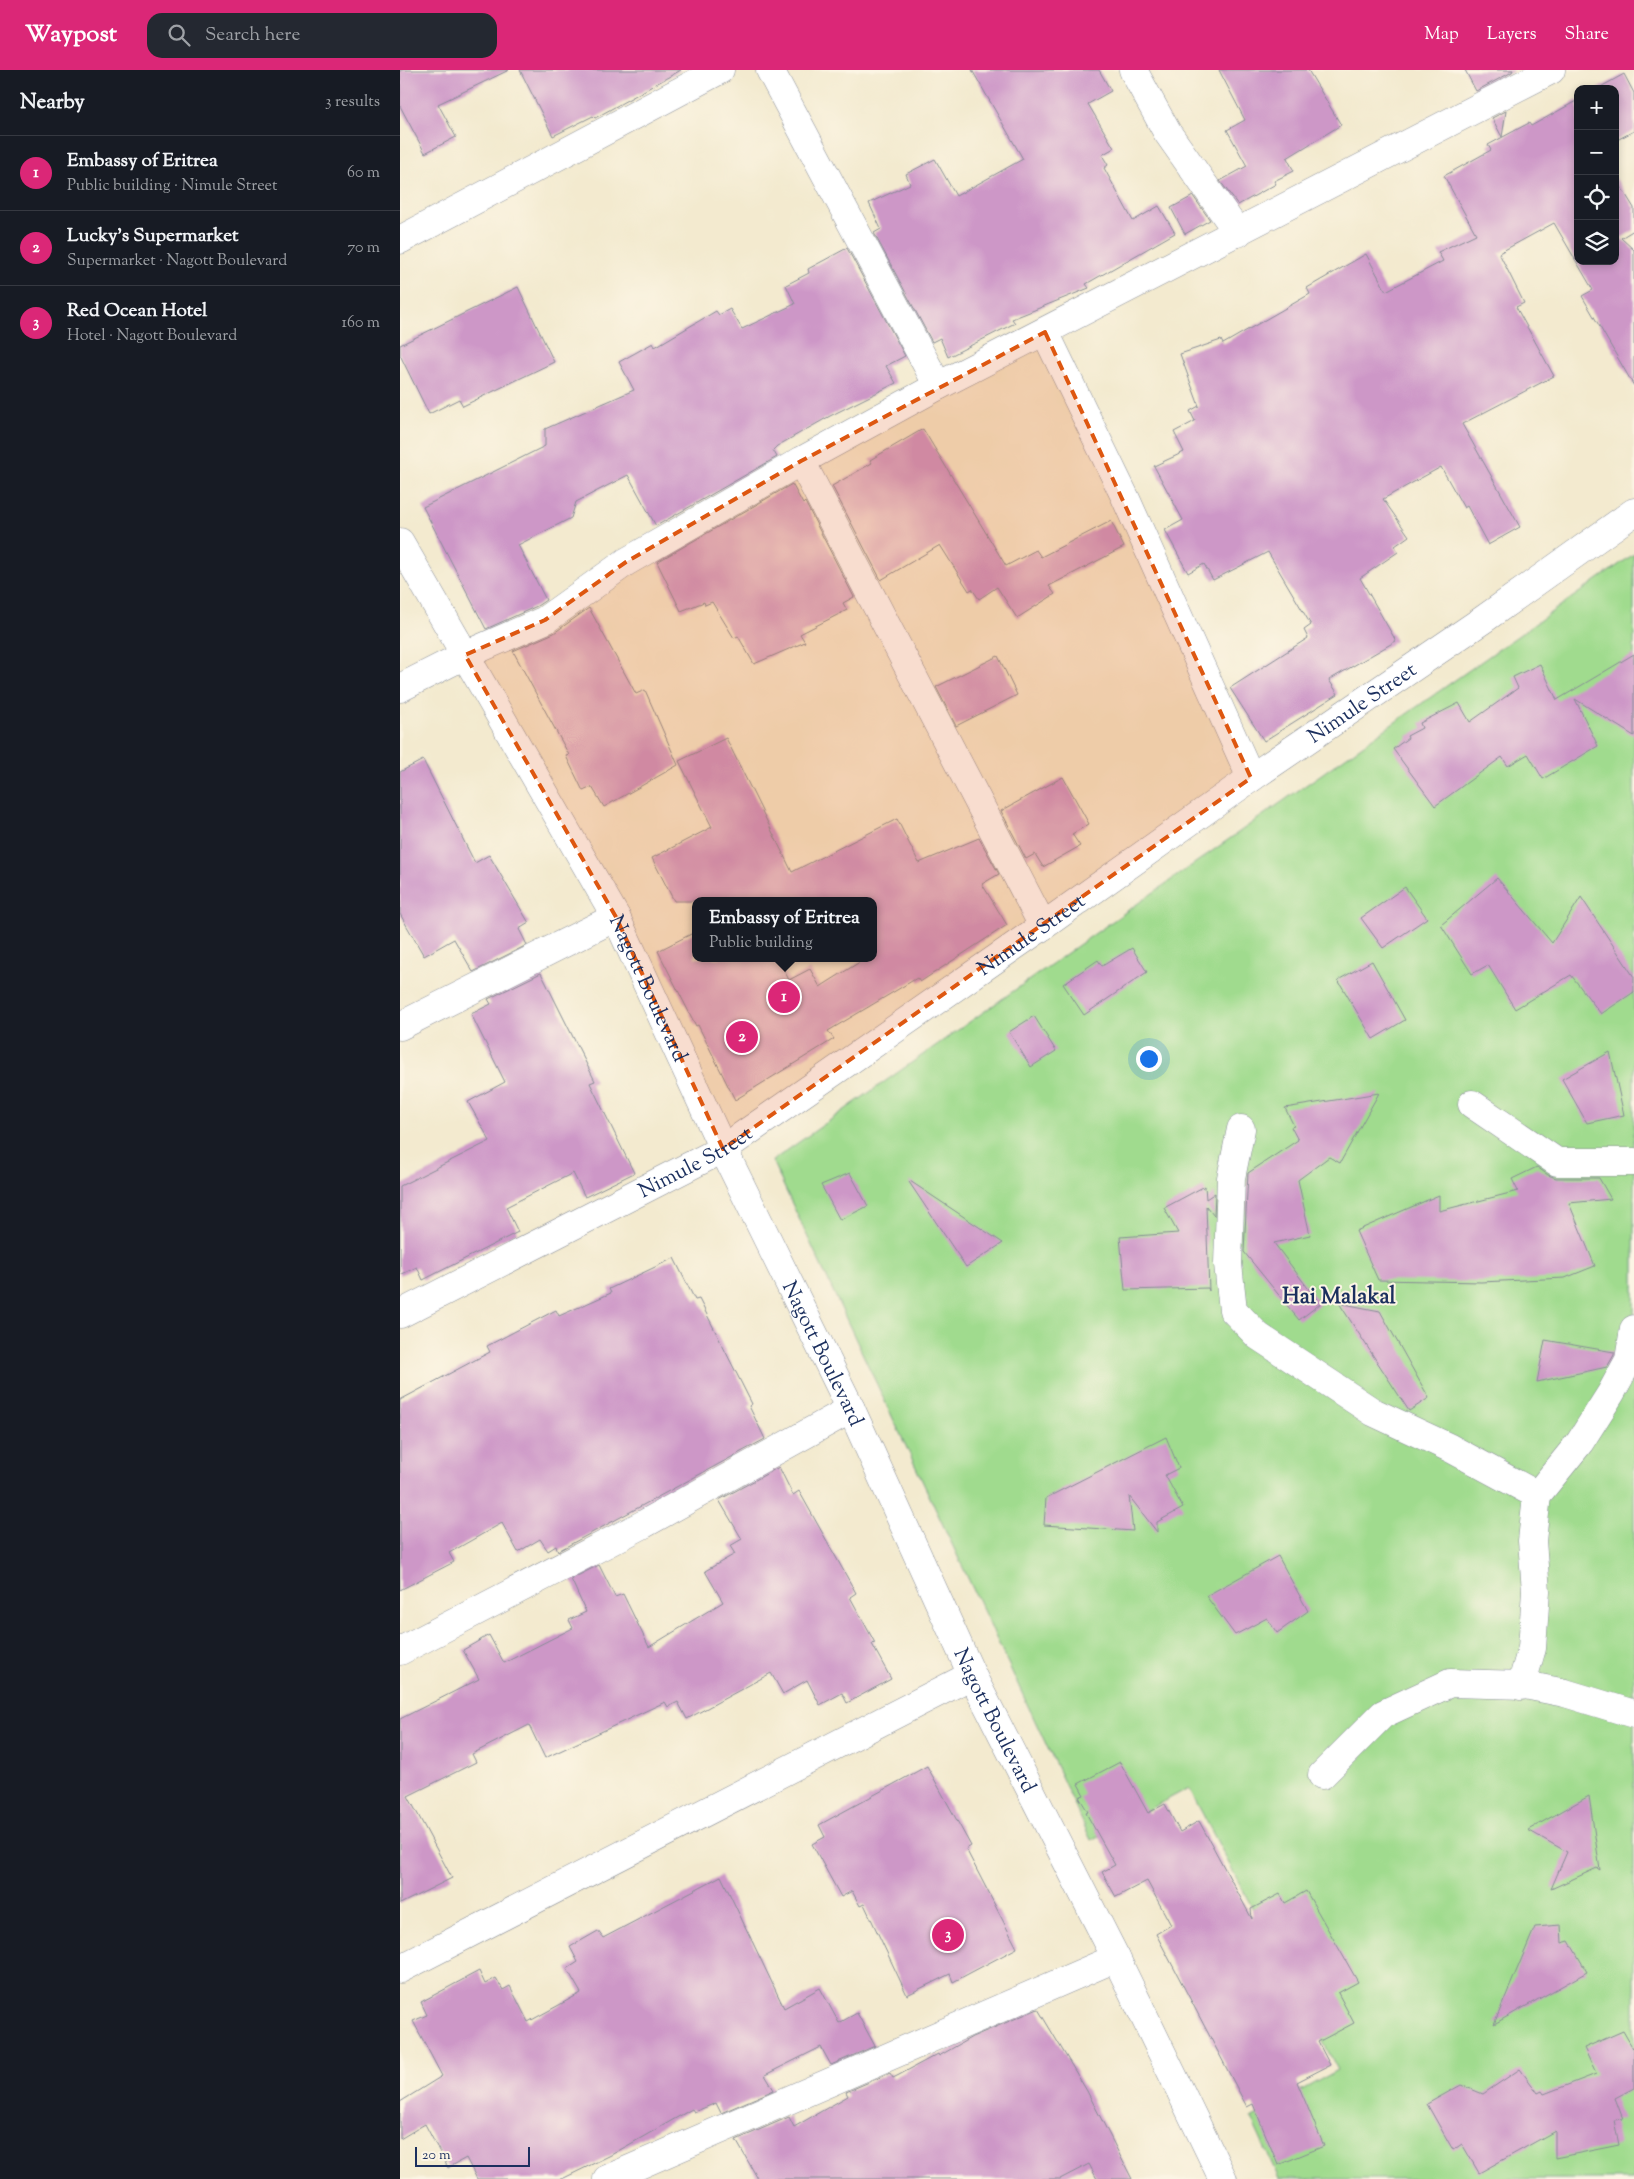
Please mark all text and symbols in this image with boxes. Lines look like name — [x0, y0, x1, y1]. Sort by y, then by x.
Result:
search box — [147, 13, 497, 58]
text: Waypost — [25, 18, 117, 52]
icon: search — [165, 21, 193, 49]
text: Search here — [205, 22, 300, 49]
text: Map — [1424, 22, 1459, 48]
text: Layers — [1487, 22, 1537, 48]
text: Share — [1565, 22, 1609, 48]
map controls — [1574, 85, 1619, 265]
button: + — [1574, 85, 1619, 130]
text: Nearby — [20, 88, 85, 118]
text: 3 results — [325, 91, 380, 114]
button: − — [1574, 130, 1619, 175]
text: Embassy of Eritrea — [67, 148, 218, 175]
text: 1 — [33, 162, 39, 185]
text: 60 m — [347, 162, 380, 185]
text: Public building · Nimule Street — [67, 175, 277, 198]
button: locate — [1574, 175, 1619, 220]
button: layers — [1574, 220, 1619, 265]
text: Lucky's Supermarket — [67, 223, 239, 250]
text: 2 — [32, 237, 40, 260]
text: 70 m — [347, 237, 380, 260]
text: Supermarket · Nagott Boulevard — [67, 250, 287, 273]
text: Red Ocean Hotel — [67, 298, 207, 325]
text: 3 — [33, 312, 39, 335]
text: 160 m — [342, 312, 380, 335]
text: Hotel · Nagott Boulevard — [67, 325, 237, 348]
street label: Nimule Street — [1302, 656, 1423, 752]
street label: Nimule Street — [972, 887, 1092, 984]
popup — [692, 897, 877, 962]
text: Embassy of Eritrea — [709, 905, 860, 932]
street label: Nagott Boulevard — [600, 911, 694, 1067]
text: Public building — [709, 932, 813, 955]
pin: 1 — [768, 978, 800, 1016]
pin: 2 — [726, 1018, 758, 1056]
your location — [1136, 1046, 1162, 1072]
street label: Nimule Street — [634, 1120, 759, 1207]
street label: Nagott Boulevard — [773, 1276, 870, 1432]
district label: Hai Malakal — [1282, 1282, 1397, 1314]
street label: Nagott Boulevard — [945, 1644, 1043, 1799]
pin: 3 — [932, 1916, 964, 1954]
scale bar — [415, 2144, 530, 2167]
text: 20 m — [422, 2146, 451, 2166]

